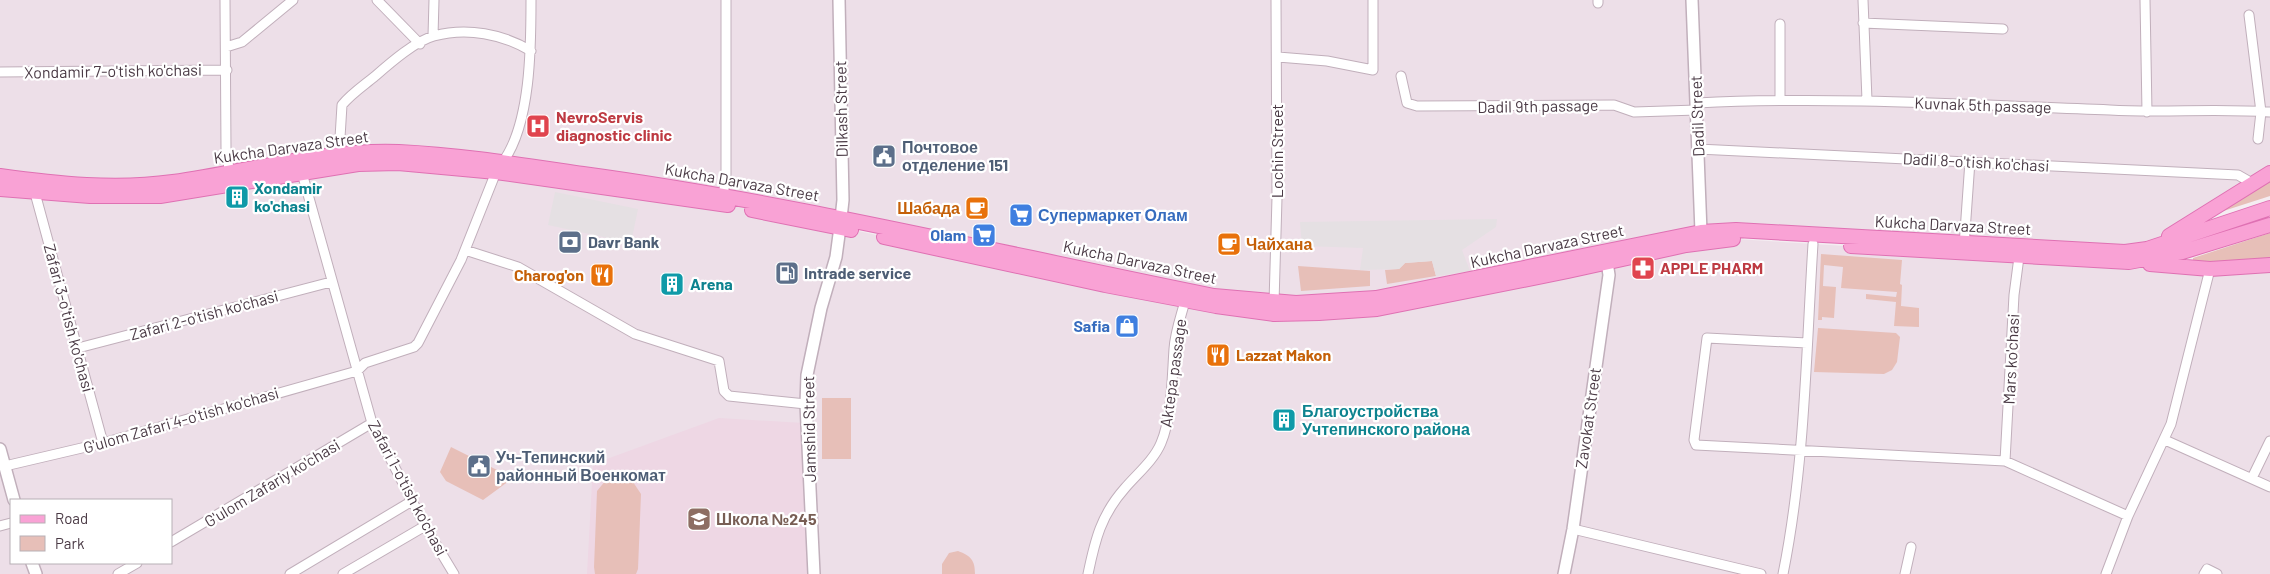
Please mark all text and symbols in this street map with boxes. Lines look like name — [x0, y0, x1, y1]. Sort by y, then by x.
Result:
street label: Xondamir 7-o'tish ko'chasi — [24, 59, 202, 82]
street label: Dilkash Street — [830, 60, 851, 158]
street label: Dadil Street — [1686, 75, 1707, 157]
street label: Kuvnak 5th passage — [1914, 93, 2052, 116]
street label: Dadil 9th passage — [1477, 95, 1599, 116]
street label: Lochin Street — [1267, 104, 1286, 198]
place label: NevroServis diagnostic clinic — [556, 107, 672, 144]
hospital icon: NevroServis diagnostic clinic — [525, 113, 551, 139]
street label: Kukcha Darvaza Street — [212, 126, 370, 167]
place label: Почтовое отделение 151 — [902, 137, 1008, 174]
public building icon: Почтовое отделение 151 — [871, 143, 897, 169]
street label: Dadil 8-o'tish ko'chasi — [1902, 148, 2050, 175]
street label: Kukcha Darvaza Street — [663, 159, 821, 204]
place label: Xondamir ko'chasi — [254, 178, 322, 215]
building icon: Xondamir ko'chasi — [224, 184, 250, 210]
cafe icon: Шабада — [964, 195, 990, 221]
place label: Шабада — [897, 198, 960, 217]
supermarket icon: Супермаркет Олам — [1008, 202, 1034, 228]
place label: Супермаркет Олам — [1038, 205, 1188, 224]
street label: Kukcha Darvaza Street — [1874, 211, 2032, 238]
street label: Kukcha Darvaza Street — [1468, 220, 1625, 271]
supermarket icon: Olam — [971, 222, 997, 248]
place label: Olam — [930, 225, 966, 244]
bank icon: Davr Bank — [557, 229, 583, 255]
cafe icon: Чайхана — [1216, 231, 1242, 257]
place label: Davr Bank — [588, 232, 660, 251]
place label: Чайхана — [1246, 234, 1312, 253]
street label: Kukcha Darvaza Street — [1062, 236, 1219, 287]
street label: Zafari 3-o'tish ko'chasi — [41, 242, 98, 394]
pharmacy icon: APPLE PHARM — [1630, 255, 1656, 281]
place label: APPLE PHARM — [1660, 258, 1763, 277]
fuel station icon: Intrade service — [774, 260, 800, 286]
restaurant icon: Charog'on — [589, 262, 615, 288]
place label: Intrade service — [804, 263, 911, 282]
place label: Charog'on — [514, 265, 584, 284]
building icon: Arena — [659, 271, 685, 297]
place label: Arena — [690, 274, 733, 293]
street label: Zafari 2-o'tish ko'chasi — [128, 286, 280, 343]
shop icon: Safia — [1114, 313, 1140, 339]
street label: Mars ko'chasi — [1999, 313, 2022, 405]
place label: Safia — [1073, 316, 1110, 335]
street label: Aktepa passage — [1155, 317, 1190, 428]
restaurant icon: Lazzat Makon — [1205, 342, 1231, 368]
place label: Lazzat Makon — [1236, 345, 1331, 364]
street label: Zavokat Street — [1571, 366, 1604, 470]
street label: Jamshid Street — [798, 376, 819, 482]
street label: G'ulom Zafari 4-o'tish ko'chasi — [81, 382, 281, 457]
place label: Благоустройства Учтепинского района — [1302, 401, 1470, 438]
building icon: Благоустройства Учтепинского района — [1271, 407, 1297, 433]
street label: Zafari 1-o'tish ko'chasi — [365, 417, 452, 558]
street label: G'ulom Zafariy ko'chasi — [201, 435, 343, 531]
place label: Уч-Тепинский районный Военкомат — [496, 447, 666, 484]
public building icon: Уч-Тепинский районный Военкомат — [466, 453, 492, 479]
legend — [10, 499, 172, 564]
school or university icon: Школа №245 — [686, 506, 712, 532]
text: Road — [55, 509, 88, 527]
place label: Школа №245 — [716, 509, 817, 528]
text: Park — [55, 534, 85, 552]

